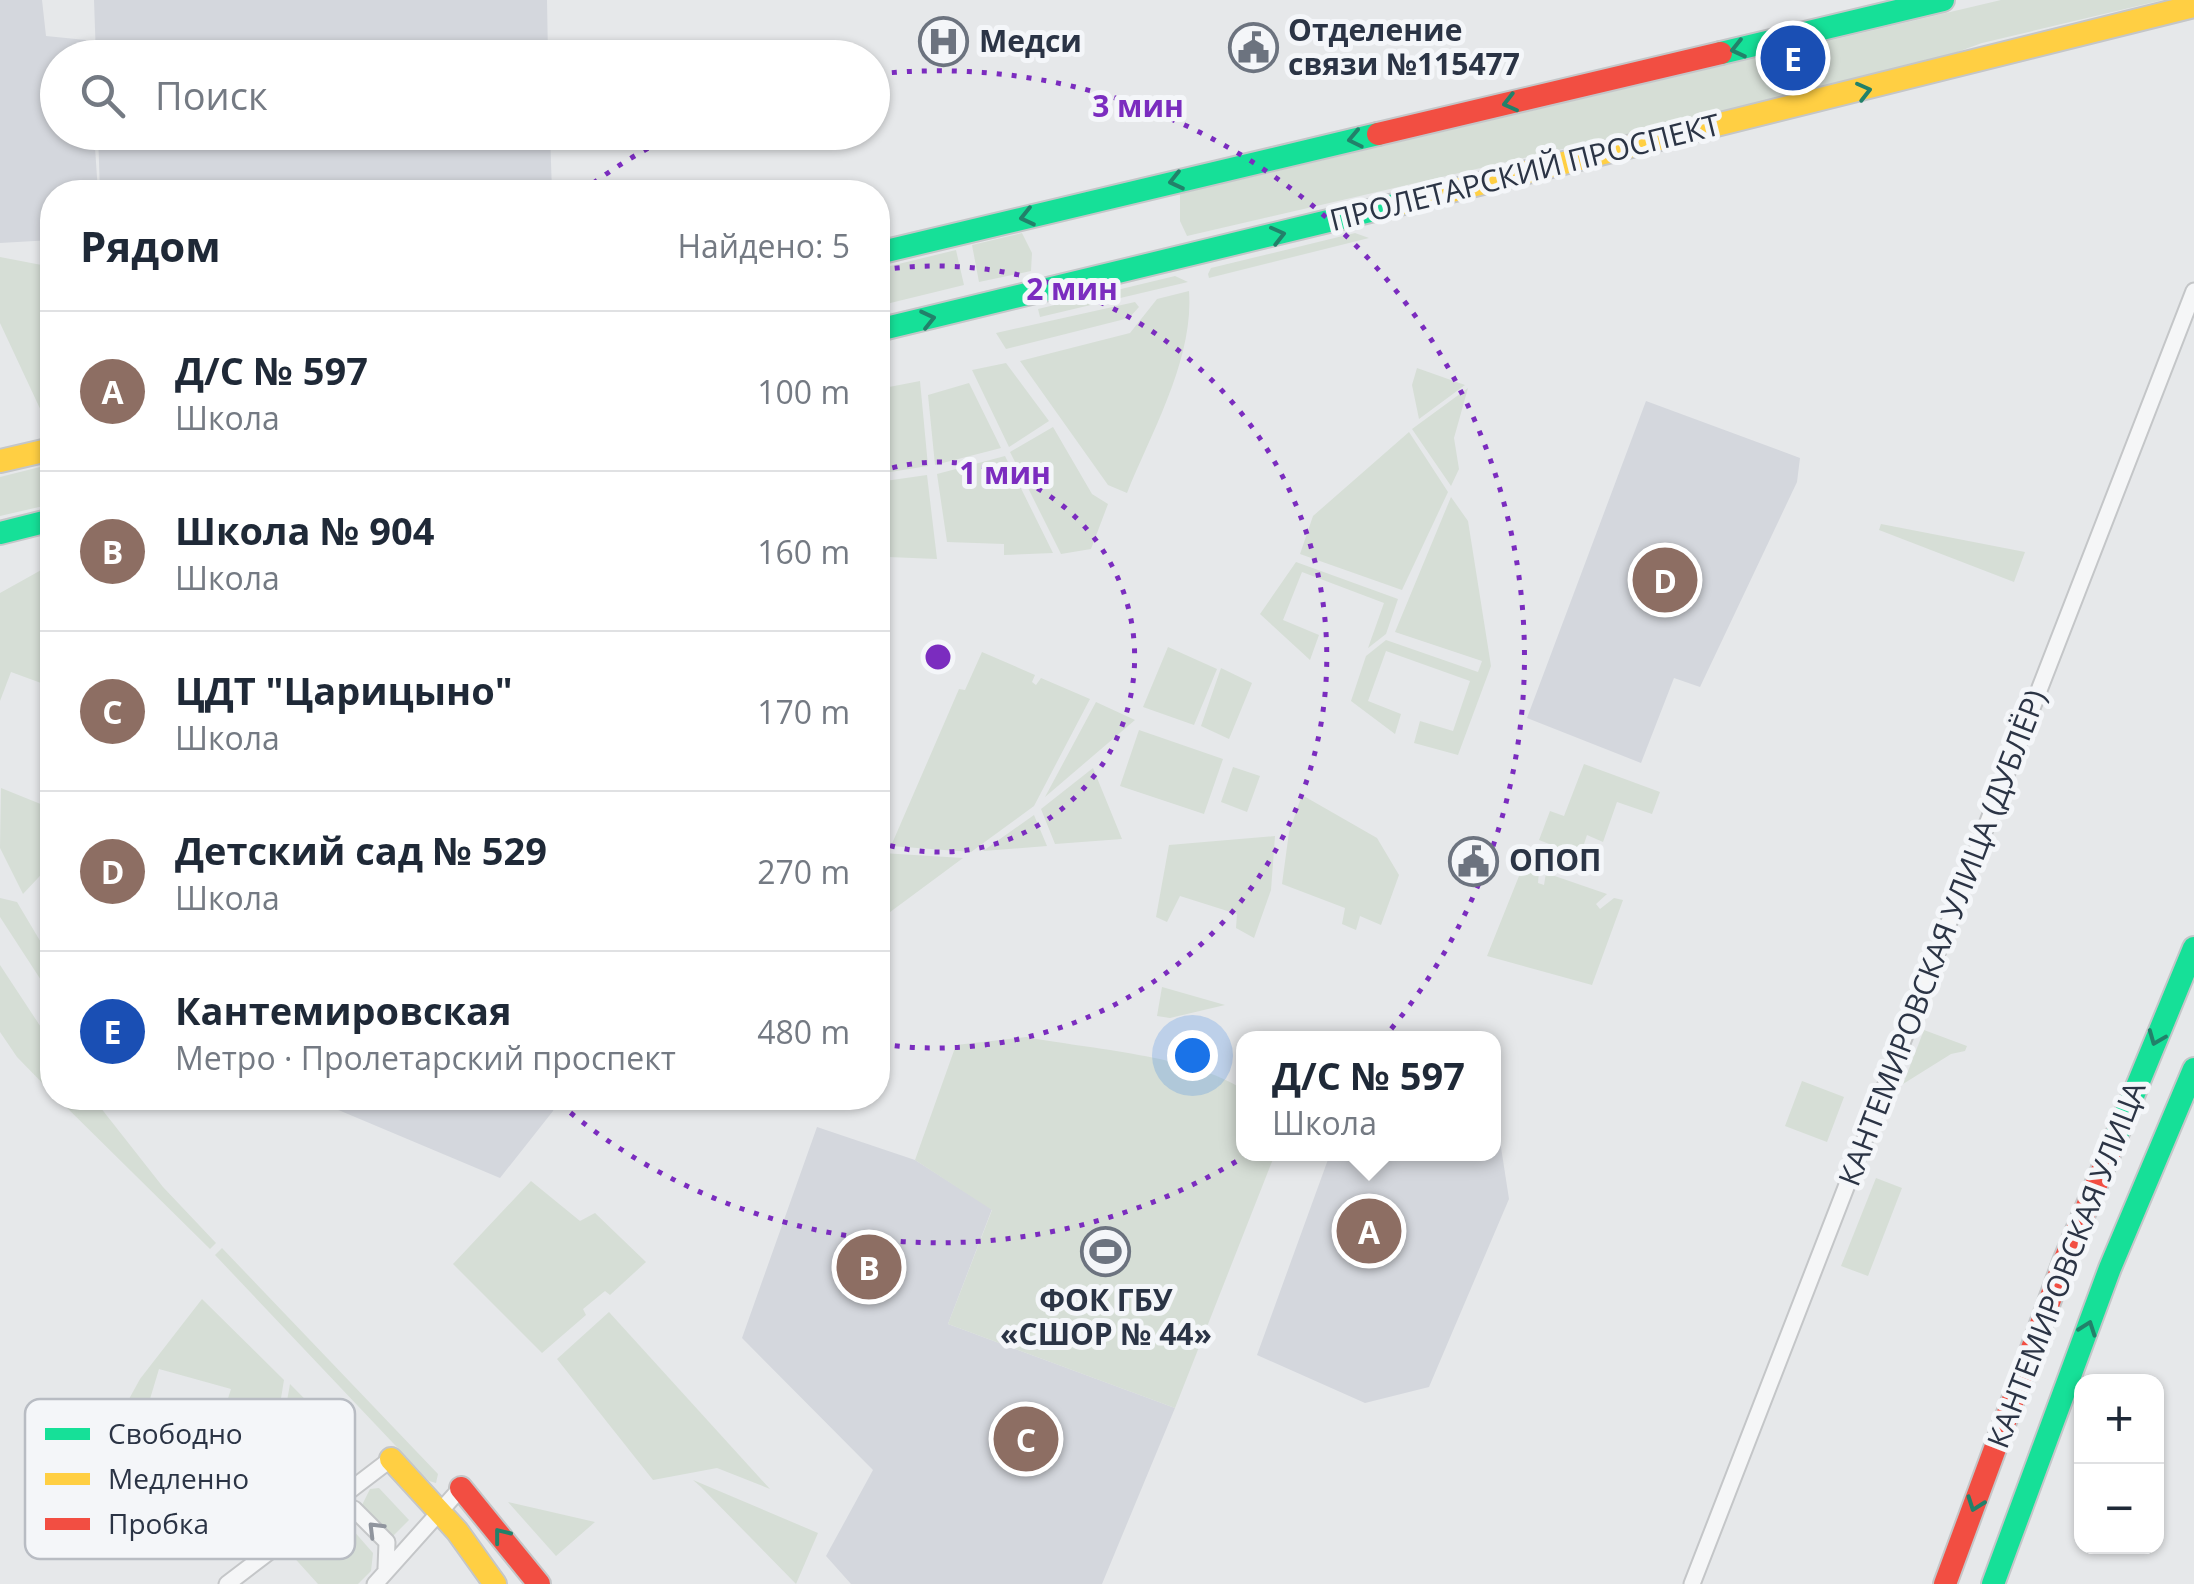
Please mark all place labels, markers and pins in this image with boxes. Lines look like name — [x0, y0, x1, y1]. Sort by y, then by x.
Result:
place label: Отделение связи №115477 — [1288, 9, 1520, 84]
hospital icon: Медси — [918, 16, 970, 68]
place label: Медси — [979, 20, 1082, 61]
pin: E — [1760, 20, 1826, 96]
public building icon: Отделение связи №115477 — [1227, 22, 1279, 74]
pin: D — [1632, 542, 1698, 618]
centre of rings — [920, 639, 956, 675]
public building icon: ОПОП — [1448, 835, 1500, 887]
place label: ОПОП — [1509, 839, 1601, 880]
pin: A — [1336, 1194, 1402, 1268]
sports icon: ФОК ГБУ «СШОР № 44» — [1080, 1226, 1132, 1278]
pin: B — [836, 1230, 902, 1304]
place label: ФОК ГБУ «СШОР № 44» — [1000, 1279, 1212, 1354]
pin: C — [994, 1402, 1058, 1476]

